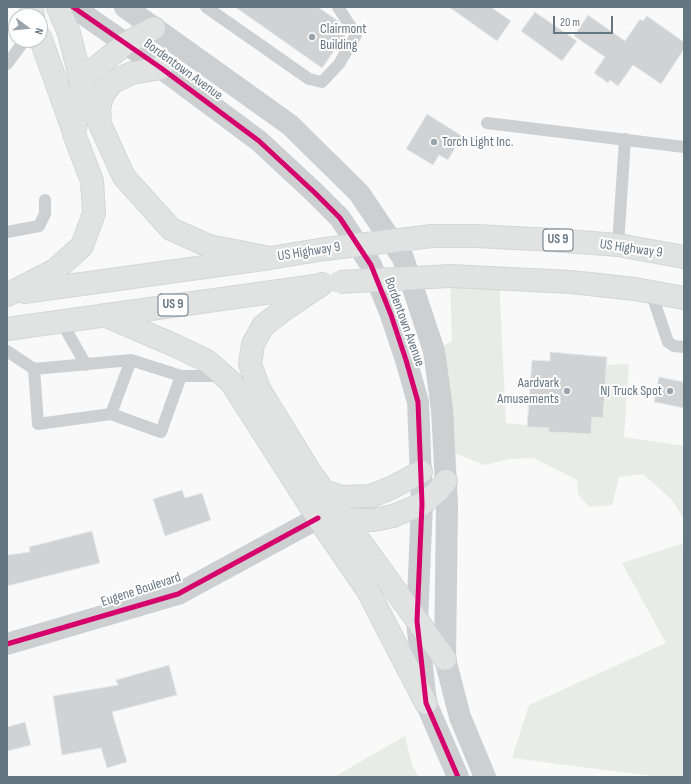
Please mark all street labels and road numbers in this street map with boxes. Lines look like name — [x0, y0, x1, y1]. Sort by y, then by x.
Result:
street label: Bordentown Avenue — [140, 36, 226, 104]
road number: US 9 — [543, 229, 573, 251]
street label: US Highway 9 — [599, 236, 663, 262]
street label: US Highway 9 — [276, 239, 342, 265]
street label: Bordentown Avenue — [380, 275, 428, 369]
road number: US 9 — [158, 294, 188, 316]
street label: Eugene Boulevard — [99, 569, 183, 611]

